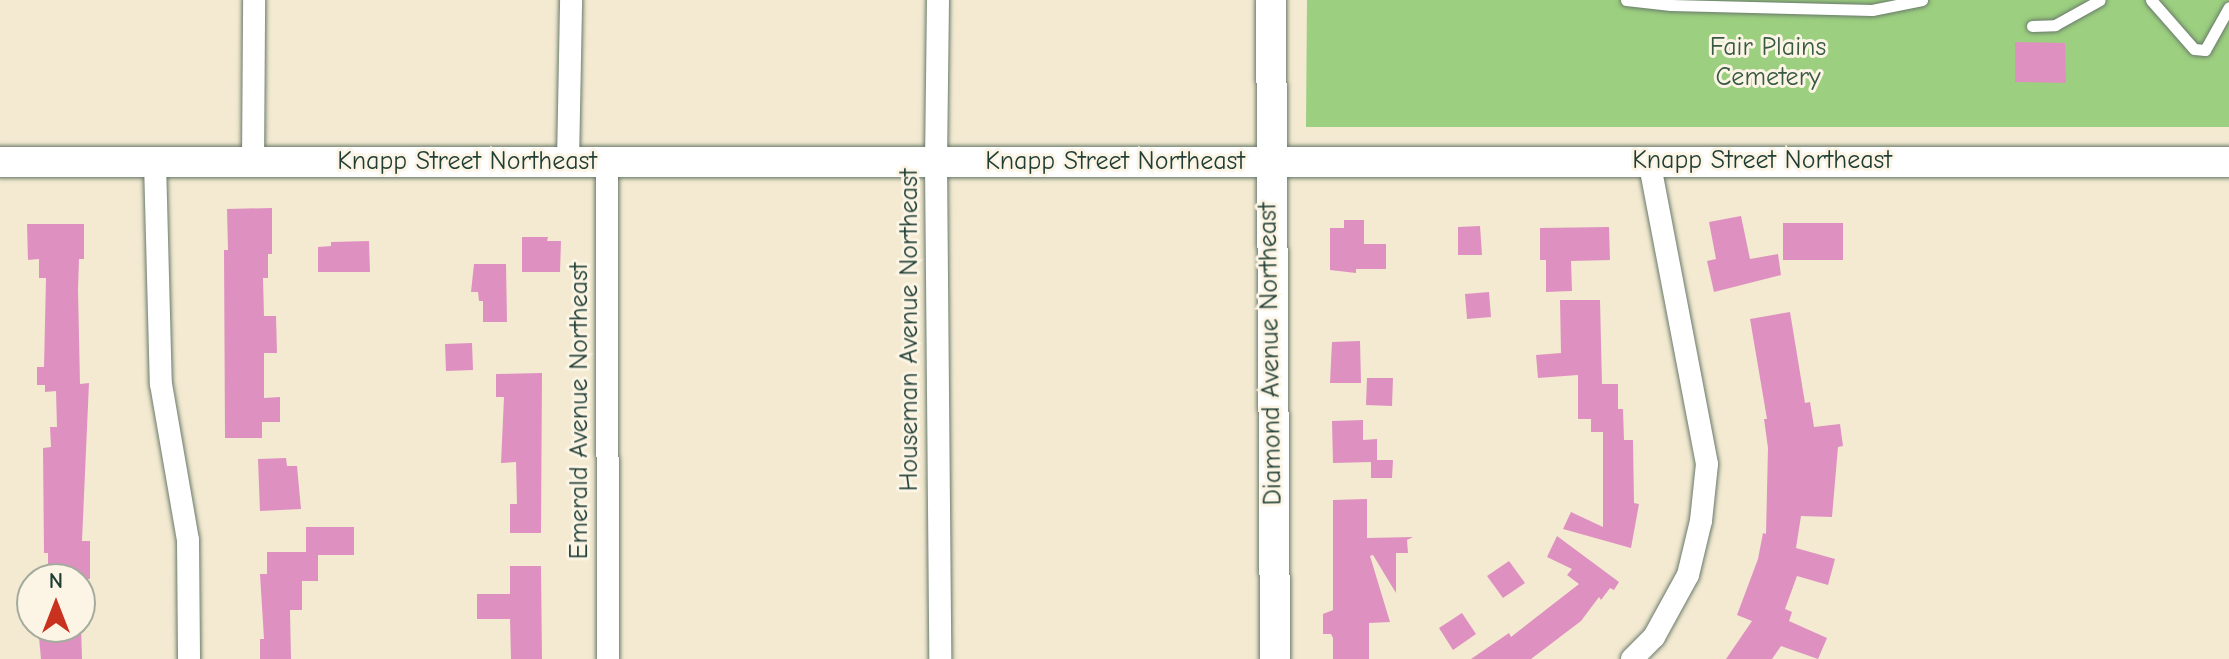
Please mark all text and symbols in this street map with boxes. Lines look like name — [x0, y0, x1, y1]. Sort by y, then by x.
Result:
park label: Fair Plains Cemetery — [1710, 32, 1826, 94]
street label: Knapp Street Northeast — [1632, 145, 1892, 177]
street label: Knapp Street Northeast — [337, 146, 597, 178]
street label: Knapp Street Northeast — [985, 146, 1245, 178]
street label: Houseman Avenue Northeast — [894, 169, 926, 491]
street label: Diamond Avenue Northeast — [1253, 202, 1289, 506]
street label: Emerald Avenue Northeast — [564, 263, 596, 559]
north arrow — [16, 563, 96, 643]
text: N — [49, 568, 63, 594]

